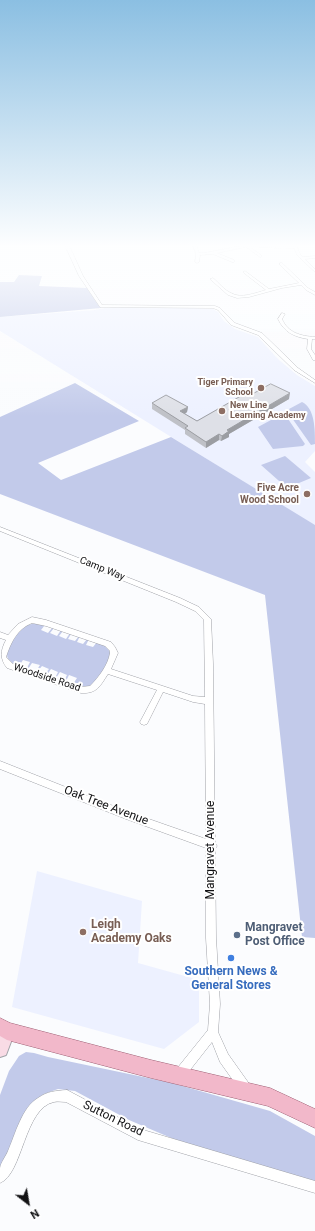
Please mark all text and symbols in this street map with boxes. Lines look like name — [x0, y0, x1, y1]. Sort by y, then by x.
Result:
place label: Tiger Primary School — [198, 378, 253, 399]
marker: Tiger Primary School — [256, 383, 266, 393]
place label: New Line Learning Academy — [230, 401, 305, 422]
marker: New Line Learning Academy — [217, 406, 227, 416]
place label: Five Acre Wood School — [240, 482, 299, 506]
marker: Five Acre Wood School — [302, 489, 312, 499]
street label: Camp Way — [78, 555, 126, 583]
street label: Woodside Road — [12, 662, 82, 694]
street label: Oak Tree Avenue — [62, 783, 150, 829]
street label: Mangravet Avenue — [204, 801, 218, 899]
place label: Leigh Academy Oaks — [91, 918, 172, 946]
place label: Mangravet Post Office — [245, 921, 305, 949]
marker: Leigh Academy Oaks — [78, 927, 88, 937]
marker: Mangravet Post Office — [232, 930, 242, 940]
marker: Southern News & General Stores — [226, 953, 236, 963]
place label: Southern News & General Stores — [184, 965, 278, 993]
street label: Sutton Road — [80, 1098, 146, 1140]
north arrow — [8, 1183, 48, 1223]
text: N — [28, 1206, 41, 1221]

